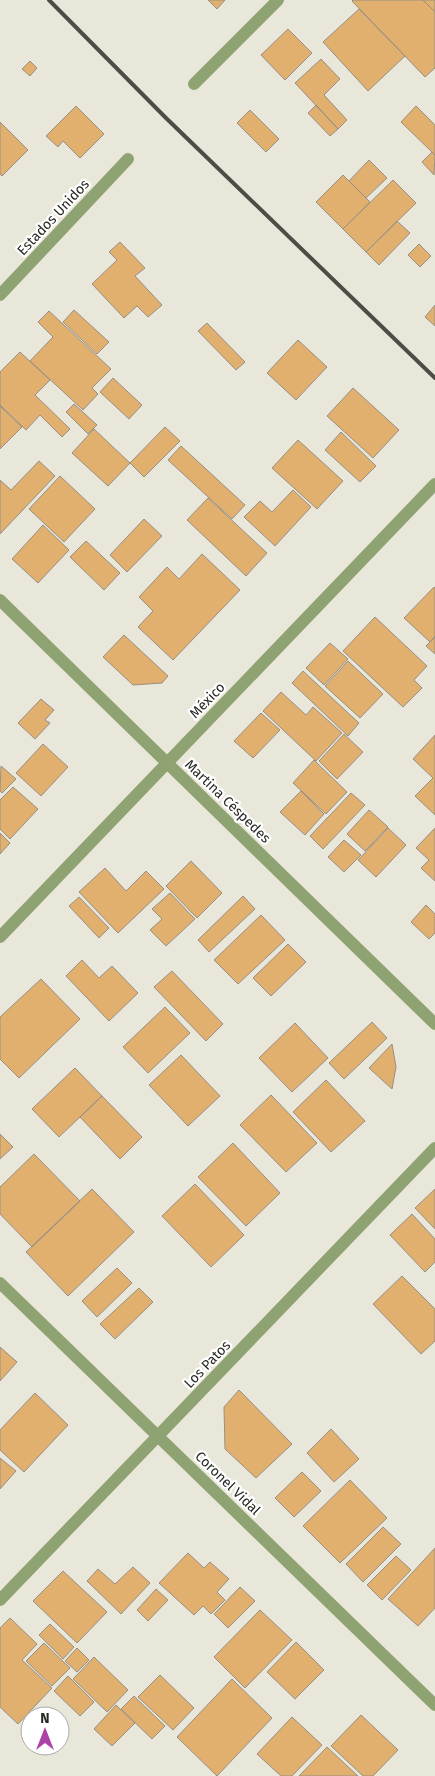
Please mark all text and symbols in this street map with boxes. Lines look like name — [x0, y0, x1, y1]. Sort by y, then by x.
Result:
street label: Estados Unidos — [14, 175, 93, 259]
street label: México — [186, 679, 229, 722]
street label: Martina Céspedes — [181, 756, 274, 847]
street label: Los Patos — [181, 1337, 234, 1392]
street label: Coronel Vidal — [191, 1448, 264, 1519]
north arrow — [20, 1706, 70, 1756]
text: N — [40, 1710, 50, 1727]

